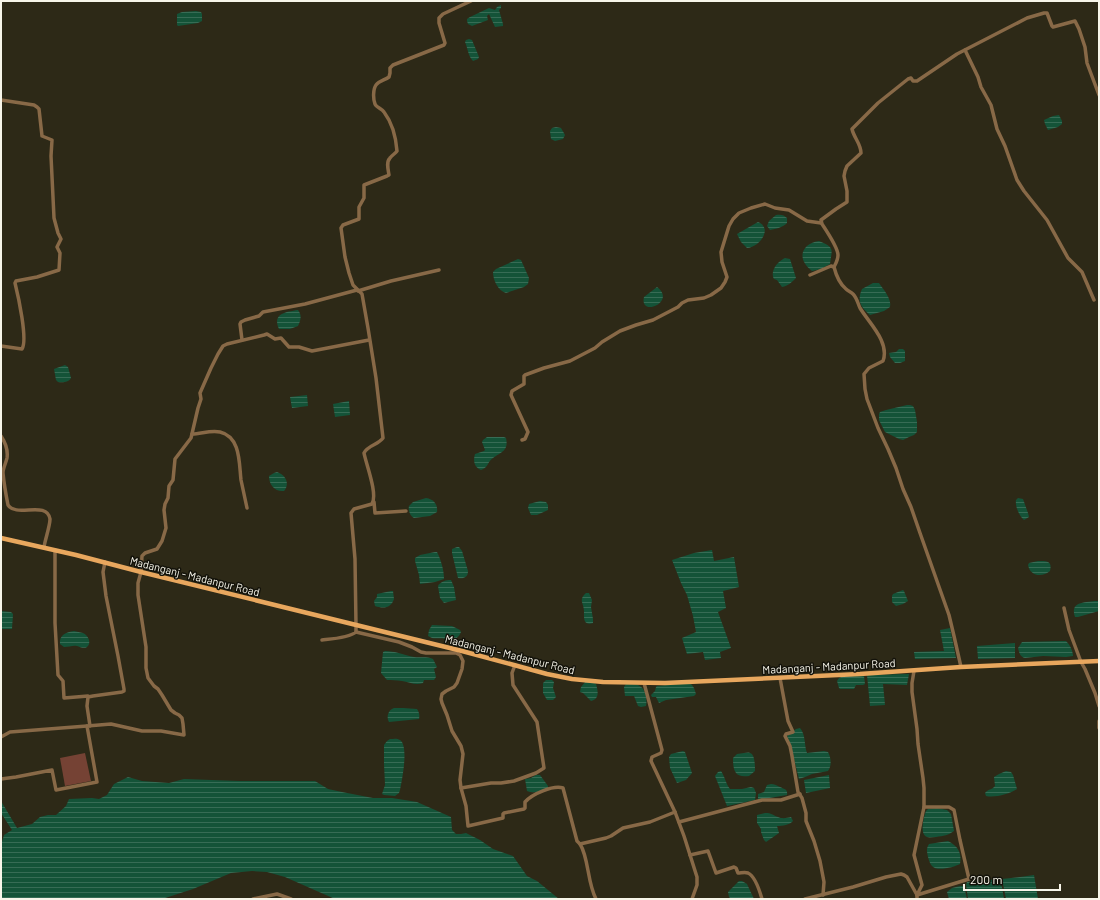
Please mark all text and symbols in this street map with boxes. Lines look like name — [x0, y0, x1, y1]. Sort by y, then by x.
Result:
street label: Madanganj - Madanpur Road — [129, 554, 261, 598]
street label: Madanganj - Madanpur Road — [444, 632, 576, 676]
street label: Madanganj - Madanpur Road — [762, 656, 896, 676]
scale bar — [964, 866, 1060, 892]
text: 200 m — [970, 872, 1002, 886]

